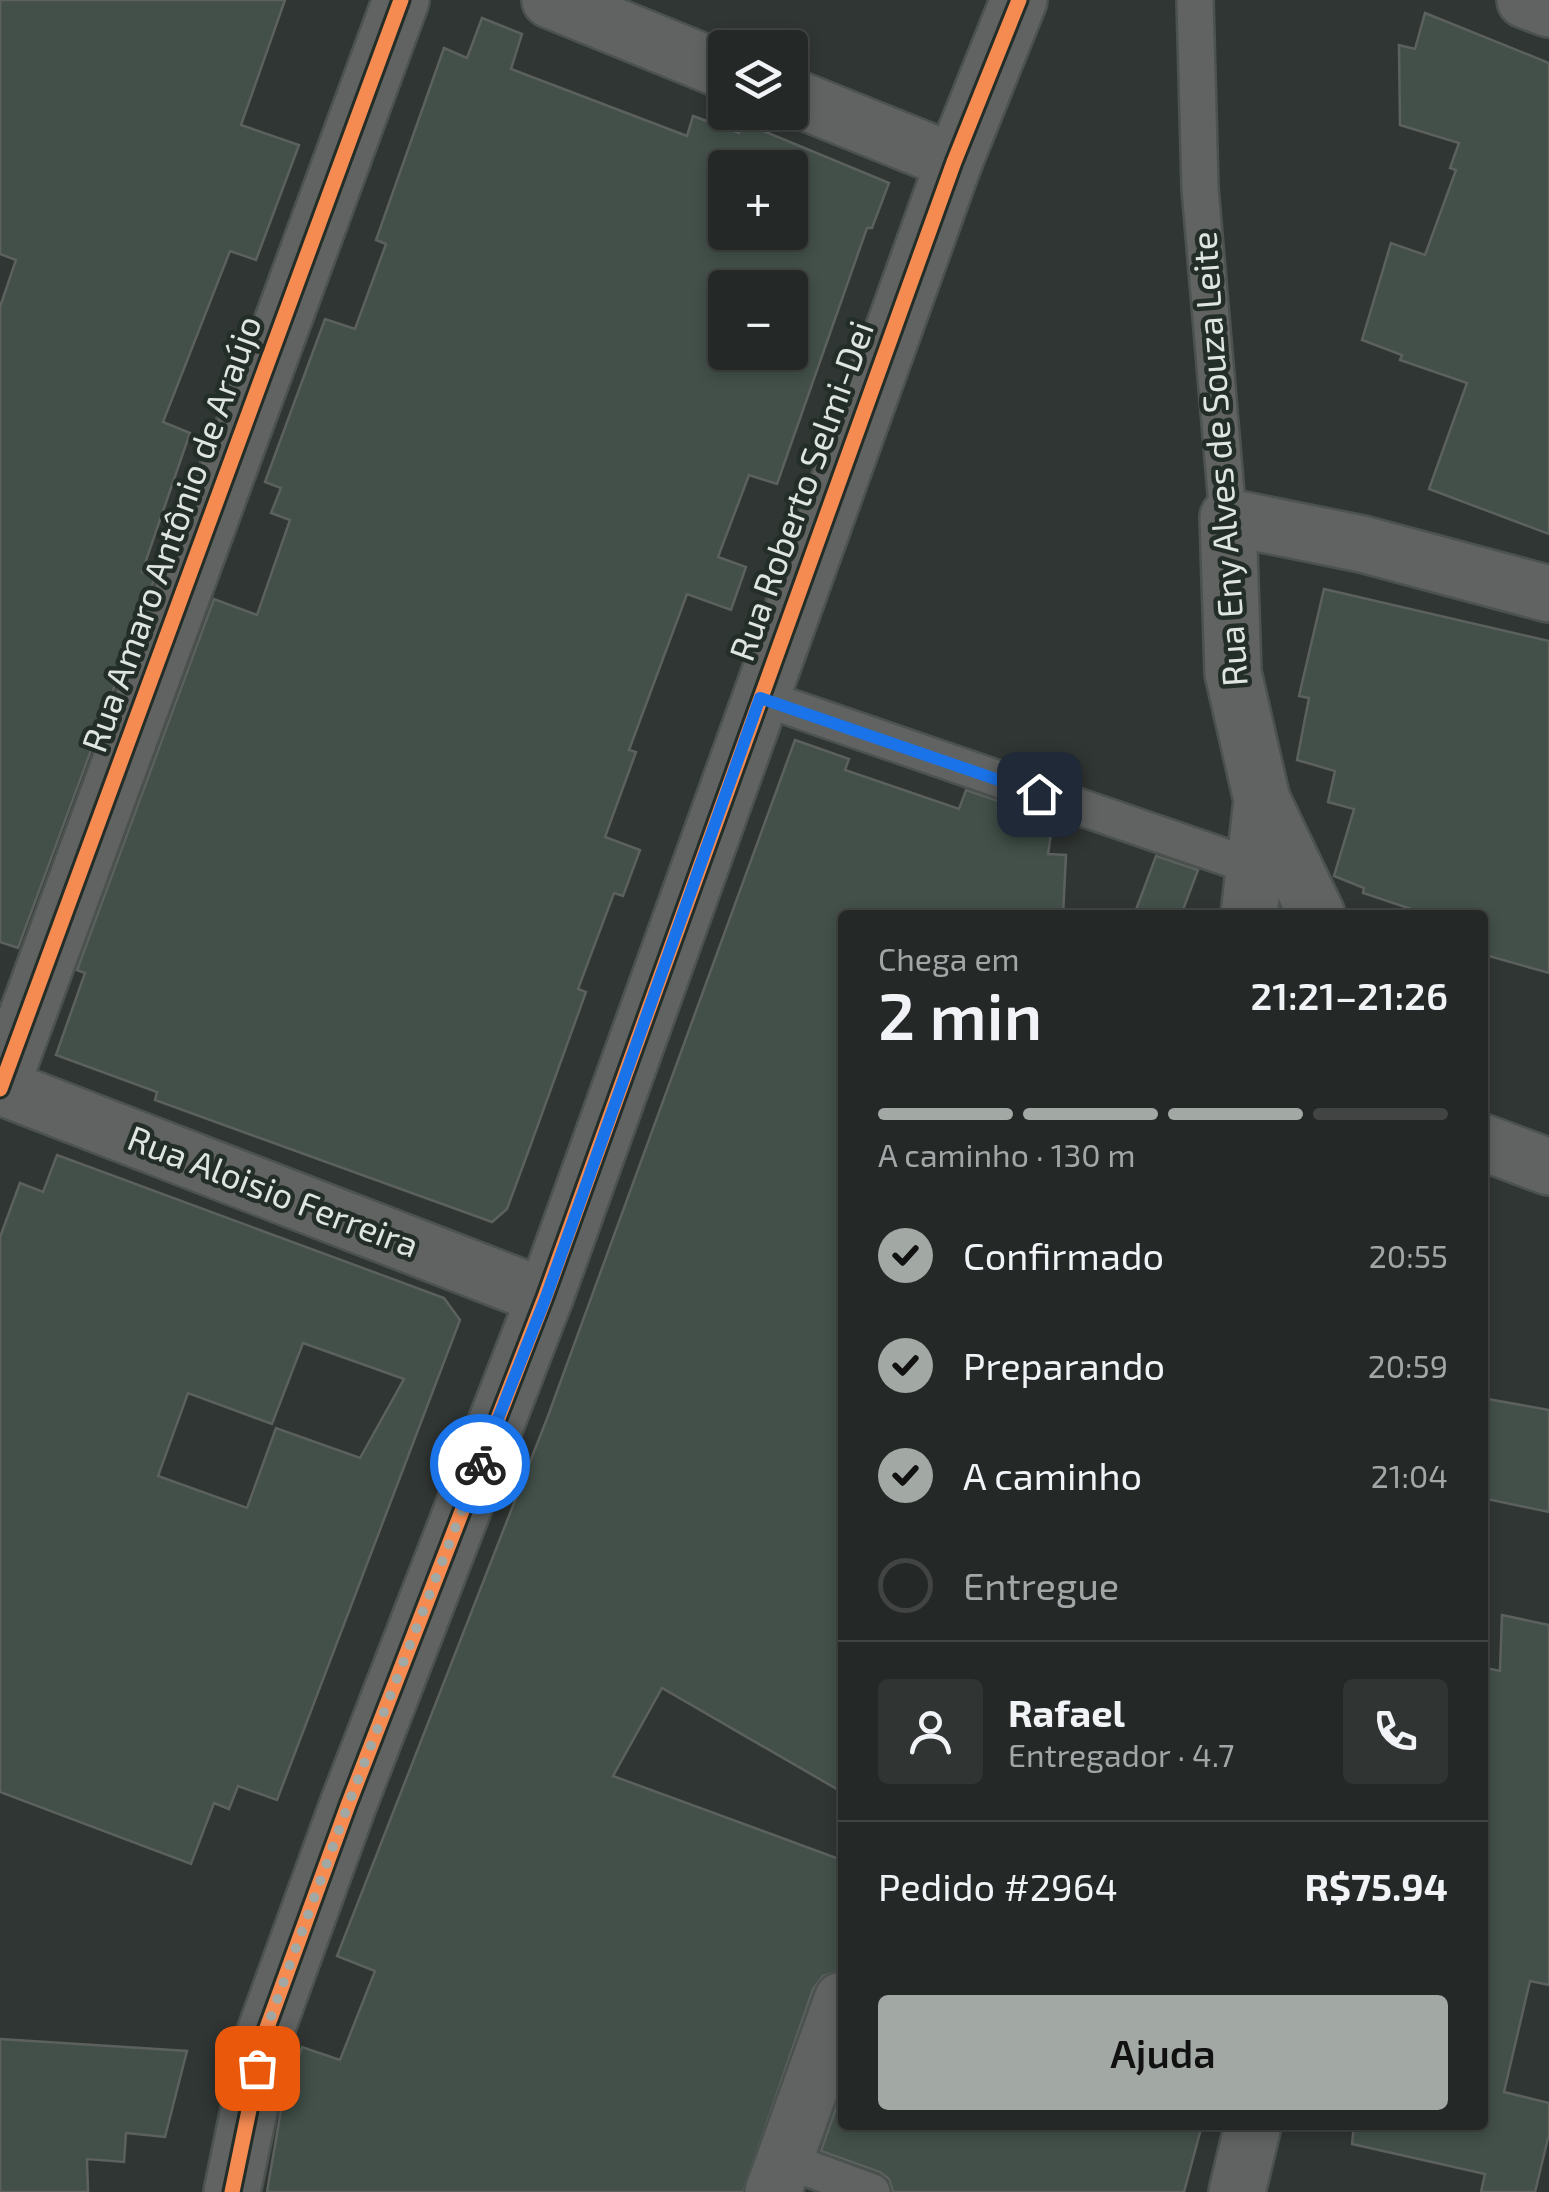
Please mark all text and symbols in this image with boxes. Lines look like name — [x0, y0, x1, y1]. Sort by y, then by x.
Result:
map controls — [708, 30, 808, 370]
button: layers — [708, 30, 808, 130]
button: + — [708, 150, 808, 250]
street label: Rua Eny Alves de Souza Leite — [1181, 230, 1255, 688]
button: − — [708, 270, 808, 370]
street label: Rua Amaro Antônio de Araújo — [72, 309, 269, 757]
street label: Rua Roberto Selmi-Dei — [719, 315, 881, 666]
pin — [997, 752, 1082, 837]
icon: home — [1012, 767, 1067, 822]
text: Chega em — [878, 939, 1020, 977]
text: 21:21–21:26 — [1250, 972, 1448, 1018]
text: 2 min — [878, 975, 1042, 1053]
street label: Rua Aloisio Ferreira — [122, 1115, 425, 1265]
text: A caminho · 130 m — [878, 1135, 1136, 1173]
icon: check — [878, 1228, 933, 1283]
text: Confirmado — [963, 1232, 1164, 1278]
text: 20:55 — [1369, 1236, 1448, 1274]
icon: check — [878, 1338, 933, 1393]
text: Preparando — [963, 1342, 1165, 1388]
text: 20:59 — [1368, 1346, 1448, 1384]
courier — [430, 1414, 530, 1514]
icon: bike — [453, 1437, 508, 1492]
icon: check — [878, 1448, 933, 1503]
text: A caminho — [963, 1452, 1142, 1498]
text: 21:04 — [1371, 1456, 1448, 1494]
text: Entregue — [963, 1562, 1119, 1608]
button: person — [878, 1679, 983, 1784]
button: phone — [1343, 1679, 1448, 1784]
text: Rafael — [1008, 1689, 1125, 1735]
text: Entregador · 4.7 — [1008, 1735, 1234, 1773]
text: Pedido #2964 — [878, 1863, 1118, 1909]
text: R$75.94 — [1304, 1863, 1448, 1909]
button: Ajuda — [878, 1995, 1448, 2110]
pin — [215, 2026, 300, 2111]
icon: bag — [230, 2041, 285, 2096]

